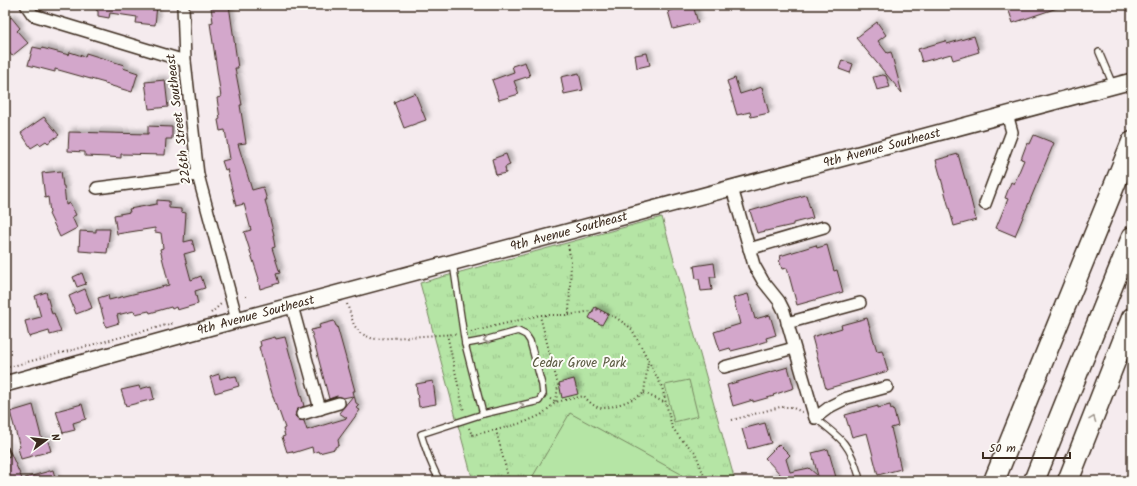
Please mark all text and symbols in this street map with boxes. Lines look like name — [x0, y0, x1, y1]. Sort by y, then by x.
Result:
street label: 226th Street Southeast — [160, 52, 197, 185]
street label: 9th Avenue Southeast — [821, 122, 944, 174]
street label: 9th Avenue Southeast — [508, 205, 631, 257]
street label: 9th Avenue Southeast — [195, 289, 318, 341]
one-way arrow — [482, 335, 489, 343]
park label: Cedar Grove Park — [532, 353, 627, 374]
one-way arrow — [517, 401, 524, 410]
one-way arrow — [1088, 415, 1096, 422]
north arrow — [26, 420, 66, 460]
text: N — [45, 432, 64, 443]
scale bar — [983, 434, 1070, 460]
text: 50 m — [989, 439, 1016, 458]

